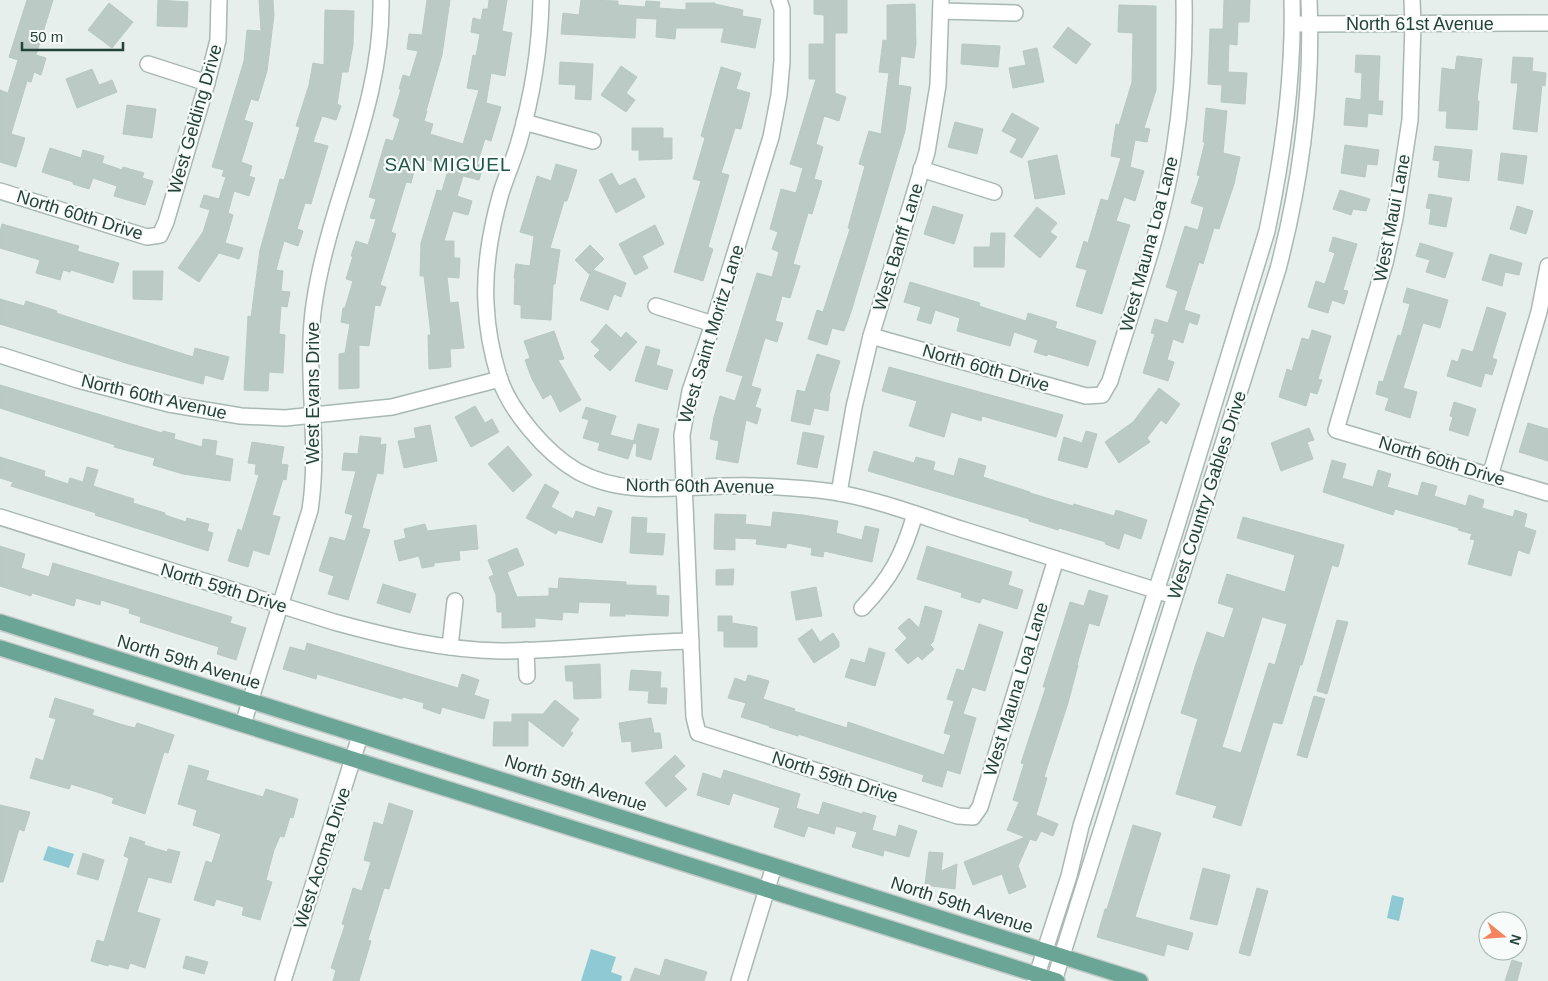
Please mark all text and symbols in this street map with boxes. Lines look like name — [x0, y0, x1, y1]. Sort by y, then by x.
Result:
street label: North 61st Avenue — [1346, 14, 1494, 34]
scale bar — [22, 20, 124, 52]
text: 50 m — [30, 28, 63, 45]
street label: West Gelding Drive — [164, 42, 226, 196]
street label: West Maui Lane — [1370, 152, 1414, 284]
district label: SAN MIGUEL — [384, 154, 512, 175]
street label: West Mauna Loa Lane — [1116, 154, 1182, 334]
street label: West Banff Lane — [869, 181, 927, 313]
street label: North 60th Drive — [14, 186, 146, 244]
street label: West Saint Moritz Lane — [674, 242, 748, 426]
street label: West Evans Drive — [303, 322, 323, 464]
street label: North 60th Drive — [920, 340, 1052, 396]
street label: North 60th Avenue — [79, 371, 229, 423]
street label: West Country Gables Drive — [1164, 388, 1250, 602]
street label: North 60th Drive — [1376, 432, 1508, 490]
street label: North 60th Avenue — [625, 475, 775, 497]
street label: North 59th Drive — [158, 559, 290, 617]
street label: West Mauna Loa Lane — [980, 600, 1052, 778]
street label: North 59th Avenue — [115, 631, 263, 693]
street label: North 59th Drive — [770, 747, 900, 807]
street label: North 59th Avenue — [502, 751, 650, 815]
street label: West Acoma Drive — [290, 785, 354, 931]
street label: North 59th Avenue — [888, 873, 1036, 937]
north arrow — [1478, 911, 1528, 961]
text: N — [1506, 933, 1525, 947]

